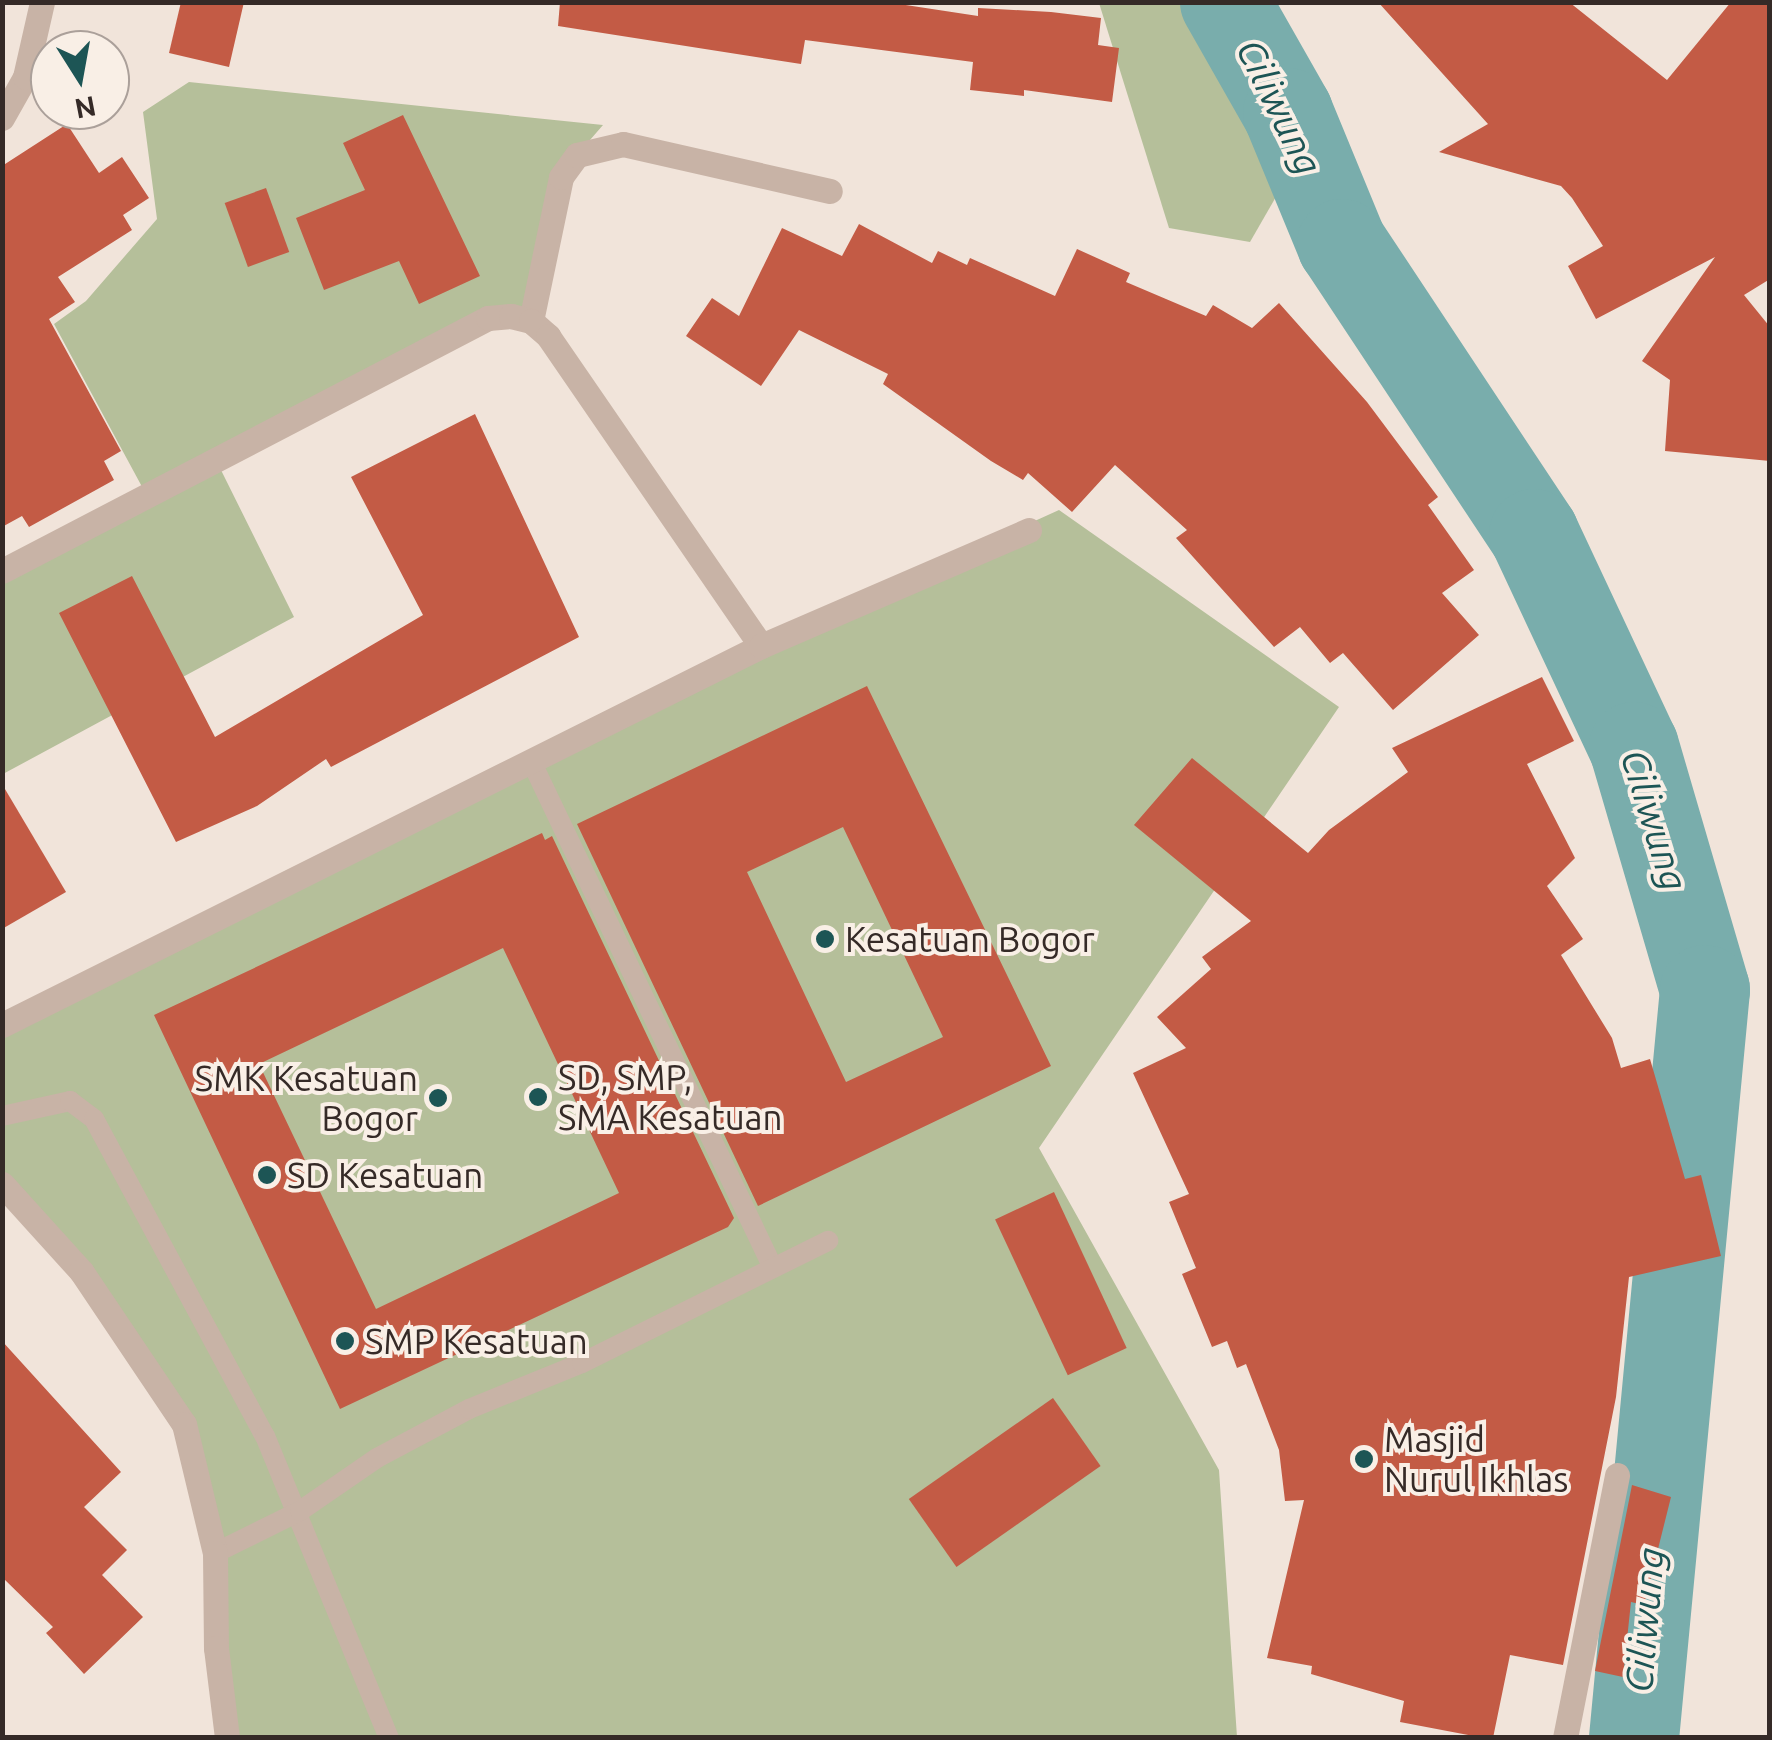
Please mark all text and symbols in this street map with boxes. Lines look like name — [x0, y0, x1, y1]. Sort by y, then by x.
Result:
north arrow — [30, 30, 130, 130]
water label: Ciliwung — [1227, 32, 1331, 182]
text: N — [72, 91, 99, 125]
water label: Ciliwung — [1611, 744, 1697, 896]
place label: Kesatuan Bogor — [845, 918, 1095, 960]
marker: Kesatuan Bogor — [814, 928, 836, 950]
place label: SD, SMP, SMA Kesatuan — [558, 1056, 783, 1138]
place label: SMK Kesatuan Bogor — [195, 1057, 418, 1139]
marker: SD, SMP, SMA Kesatuan — [527, 1086, 549, 1108]
marker: SMK Kesatuan Bogor — [427, 1087, 449, 1109]
place label: SD Kesatuan — [287, 1154, 483, 1196]
marker: SD Kesatuan — [256, 1164, 278, 1186]
place label: SMP Kesatuan — [365, 1320, 588, 1362]
marker: SMP Kesatuan — [334, 1330, 356, 1352]
place label: Masjid Nurul Ikhlas — [1384, 1418, 1568, 1500]
marker: Masjid Nurul Ikhlas — [1353, 1448, 1375, 1470]
water label: Ciliwung — [1616, 1546, 1674, 1694]

